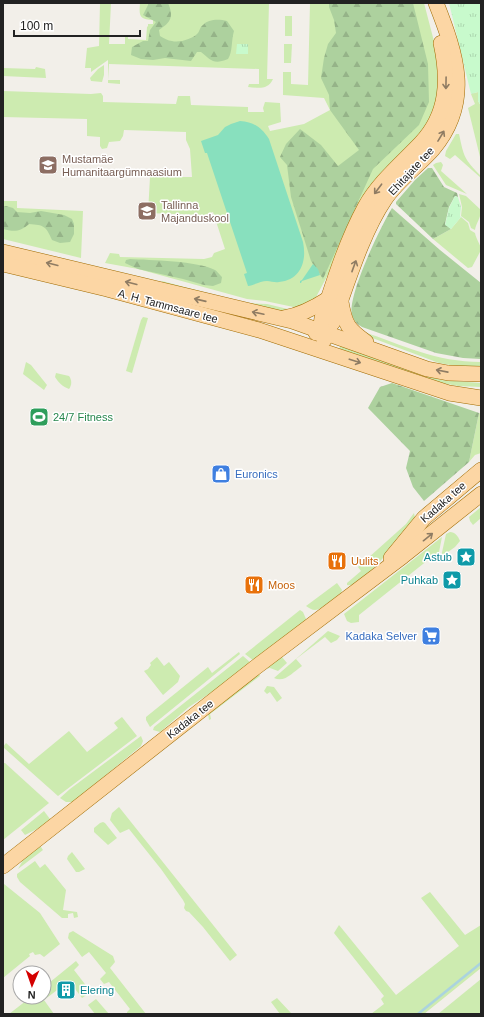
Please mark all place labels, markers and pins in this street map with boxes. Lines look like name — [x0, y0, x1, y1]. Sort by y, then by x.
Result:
place label: Mustamäe Humanitaargümnaasium — [62, 153, 182, 178]
school or university icon: Mustamäe Humanitaargümnaasium — [37, 154, 59, 176]
place label: Tallinna Majanduskool — [161, 199, 229, 224]
school or university icon: Tallinna Majanduskool — [136, 200, 158, 222]
sports icon: 24/7 Fitness — [28, 406, 50, 428]
place label: 24/7 Fitness — [53, 411, 113, 423]
shop icon: Euronics — [210, 463, 232, 485]
place label: Euronics — [235, 468, 278, 480]
place icon: Astub — [455, 546, 477, 568]
restaurant icon: Uulits — [326, 550, 348, 572]
place label: Astub — [424, 551, 452, 563]
place label: Uulits — [351, 555, 379, 567]
place icon: Puhkab — [441, 569, 463, 591]
restaurant icon: Moos — [243, 574, 265, 596]
place label: Puhkab — [401, 574, 438, 586]
place label: Moos — [268, 579, 295, 591]
supermarket icon: Kadaka Selver — [420, 625, 442, 647]
place label: Kadaka Selver — [345, 630, 417, 642]
building icon: Elering — [55, 979, 77, 1001]
place label: Elering — [80, 984, 114, 996]

